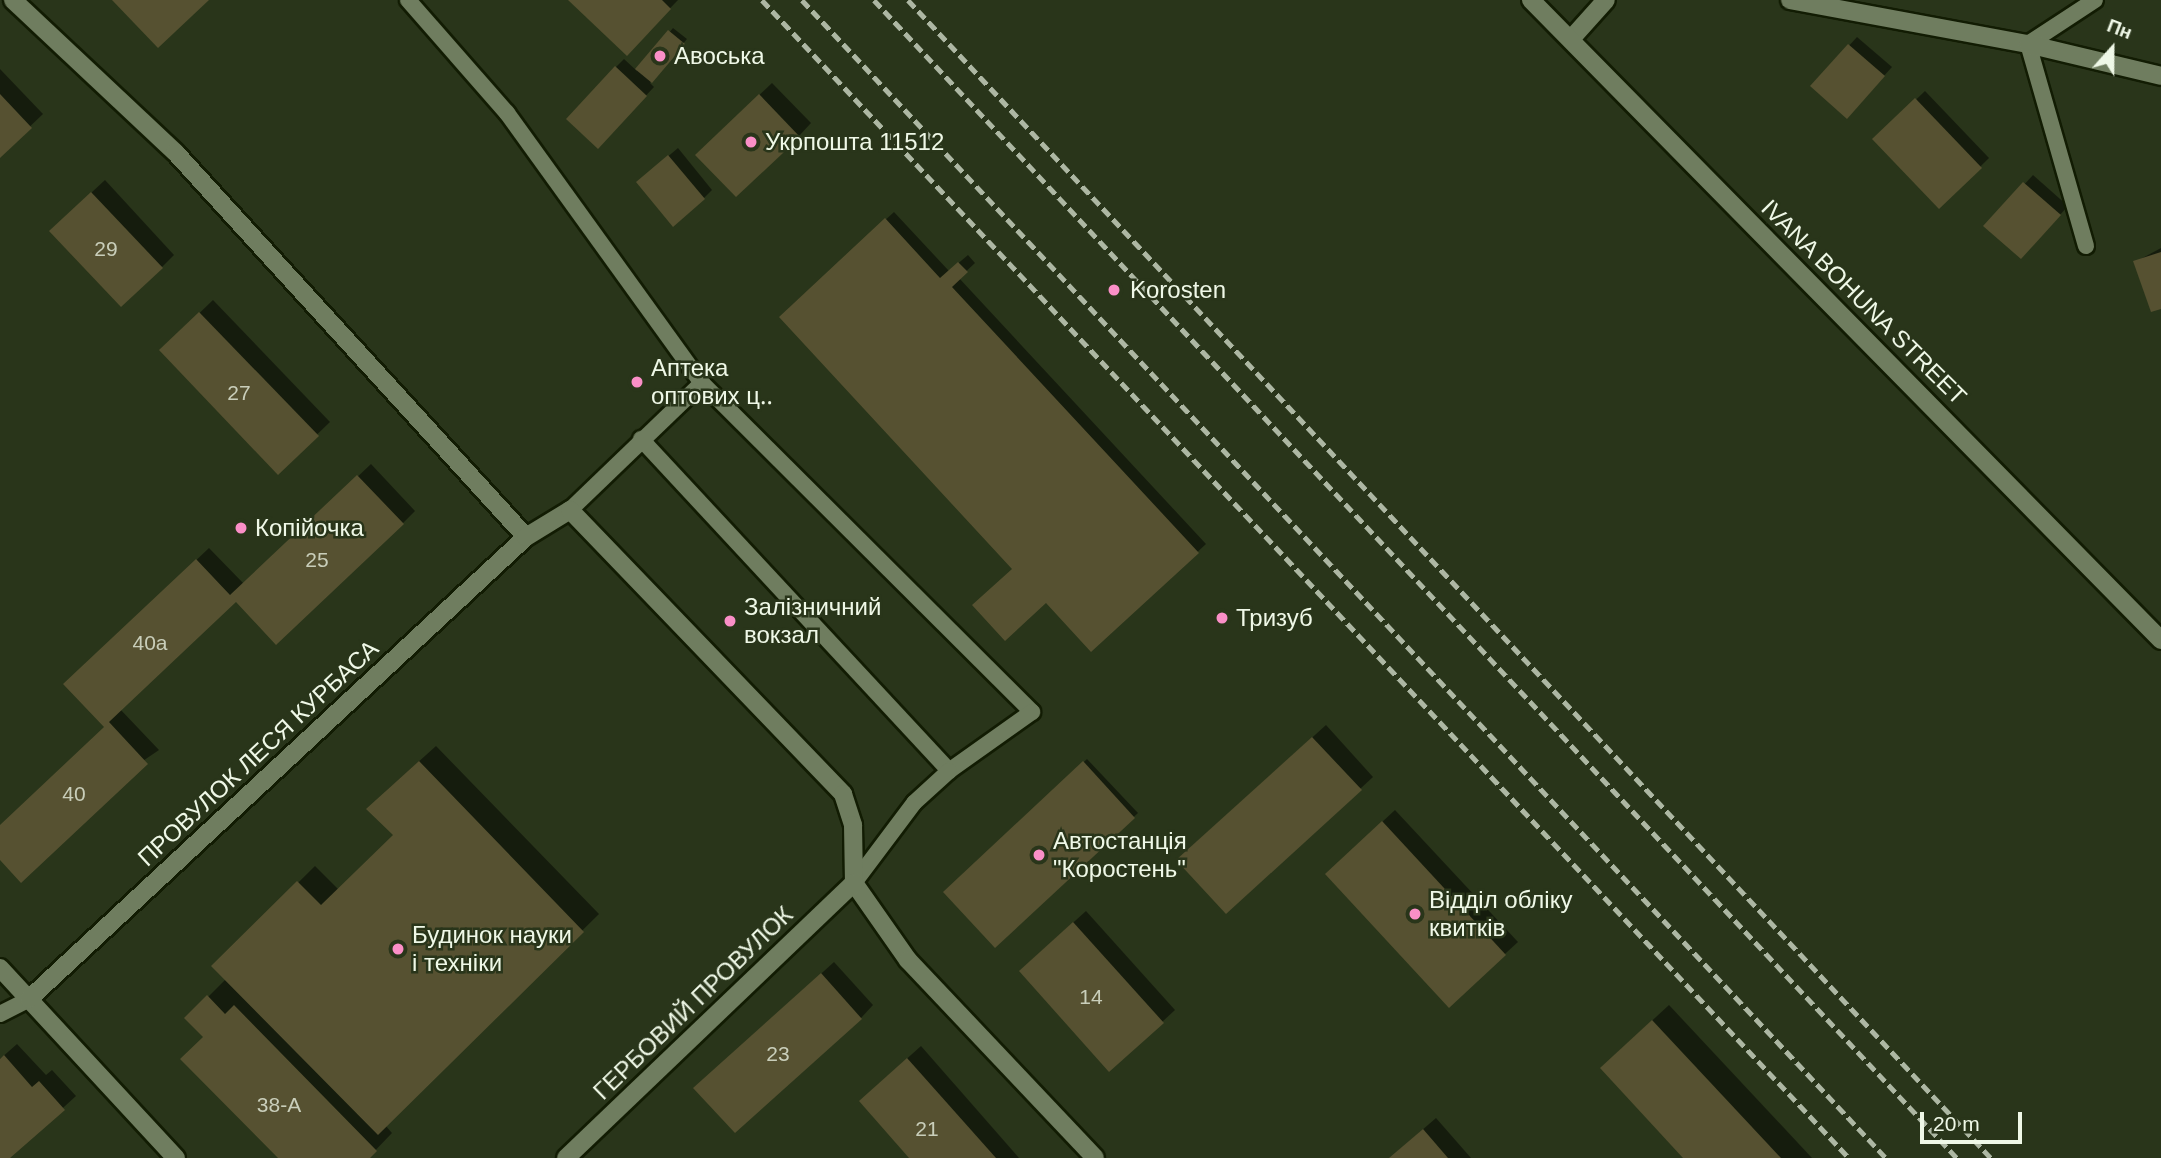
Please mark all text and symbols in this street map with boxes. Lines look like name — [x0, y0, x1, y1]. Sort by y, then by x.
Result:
north arrow — [2077, 14, 2147, 84]
text: Пн — [2104, 15, 2135, 43]
place label: Авоська — [674, 42, 765, 70]
marker: Авоська — [652, 48, 668, 64]
place label: Укрпошта 11512 — [765, 128, 944, 156]
marker: Укрпошта 11512 — [743, 134, 759, 150]
street label: IVANA BOHUNA STREET — [1754, 192, 1974, 412]
house number: 29 — [94, 236, 118, 262]
place label: Korosten — [1130, 276, 1226, 304]
marker: Korosten — [1104, 280, 1124, 300]
place label: Аптека оптових ц‥ — [651, 354, 773, 410]
marker: Аптека оптових ц‥ — [629, 374, 645, 390]
house number: 27 — [227, 380, 251, 406]
place label: Копійочка — [255, 514, 364, 542]
marker: Копійочка — [233, 520, 249, 536]
house number: 25 — [305, 547, 329, 573]
place label: Залізничний вокзал — [744, 593, 881, 649]
place label: Тризуб — [1236, 604, 1313, 632]
marker: Тризуб — [1214, 610, 1230, 626]
marker: Залізничний вокзал — [722, 613, 738, 629]
house number: 40а — [132, 630, 168, 656]
street label: ПРОВУЛОК ЛЕСЯ КУРБАСА — [132, 634, 384, 872]
house number: 40 — [62, 781, 86, 807]
place label: Автостанція "Коростень" — [1053, 827, 1187, 883]
marker: Автостанція "Коростень" — [1031, 847, 1047, 863]
place label: Відділ обліку квитків — [1429, 886, 1572, 942]
street label: ГЕРБОВИЙ ПРОВУЛОК — [587, 900, 799, 1106]
marker: Відділ обліку квитків — [1407, 906, 1423, 922]
place label: Будинок науки і техніки — [412, 921, 572, 977]
marker: Будинок науки і техніки — [390, 941, 406, 957]
house number: 14 — [1079, 984, 1103, 1010]
house number: 23 — [766, 1041, 790, 1067]
house number: 38-А — [257, 1092, 301, 1118]
scale bar — [1923, 1098, 2024, 1142]
text: 20 m — [1933, 1112, 1980, 1135]
house number: 21 — [915, 1116, 939, 1142]

